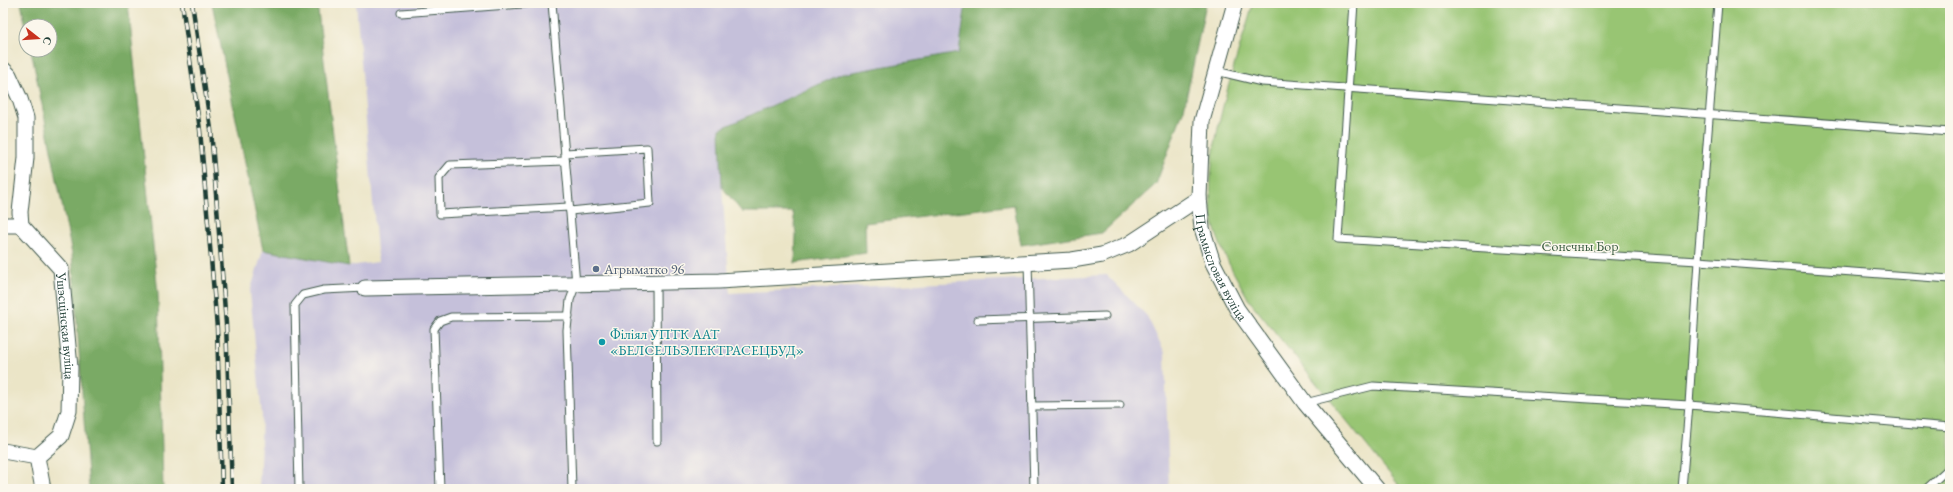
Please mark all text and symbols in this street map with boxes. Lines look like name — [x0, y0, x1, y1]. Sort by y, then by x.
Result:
north arrow — [18, 18, 58, 58]
text: С — [40, 35, 55, 47]
street label: Прамысловая вуліца — [1192, 213, 1252, 325]
park label: Сонечны Бор — [1542, 237, 1618, 255]
place label: Агрыматко 96 — [603, 260, 684, 278]
marker: Агрыматко 96 — [591, 264, 601, 274]
street label: Ушэсцінская вуліца — [52, 271, 79, 380]
place label: Філіял УПТК ААТ «БЕЛСЕЛЬЭЛЕКТРАСЕЦБУД» — [610, 325, 804, 359]
marker: Філіял УПТК ААТ «БЕЛСЕЛЬЭЛЕКТРАСЕЦБУД» — [597, 337, 607, 347]

